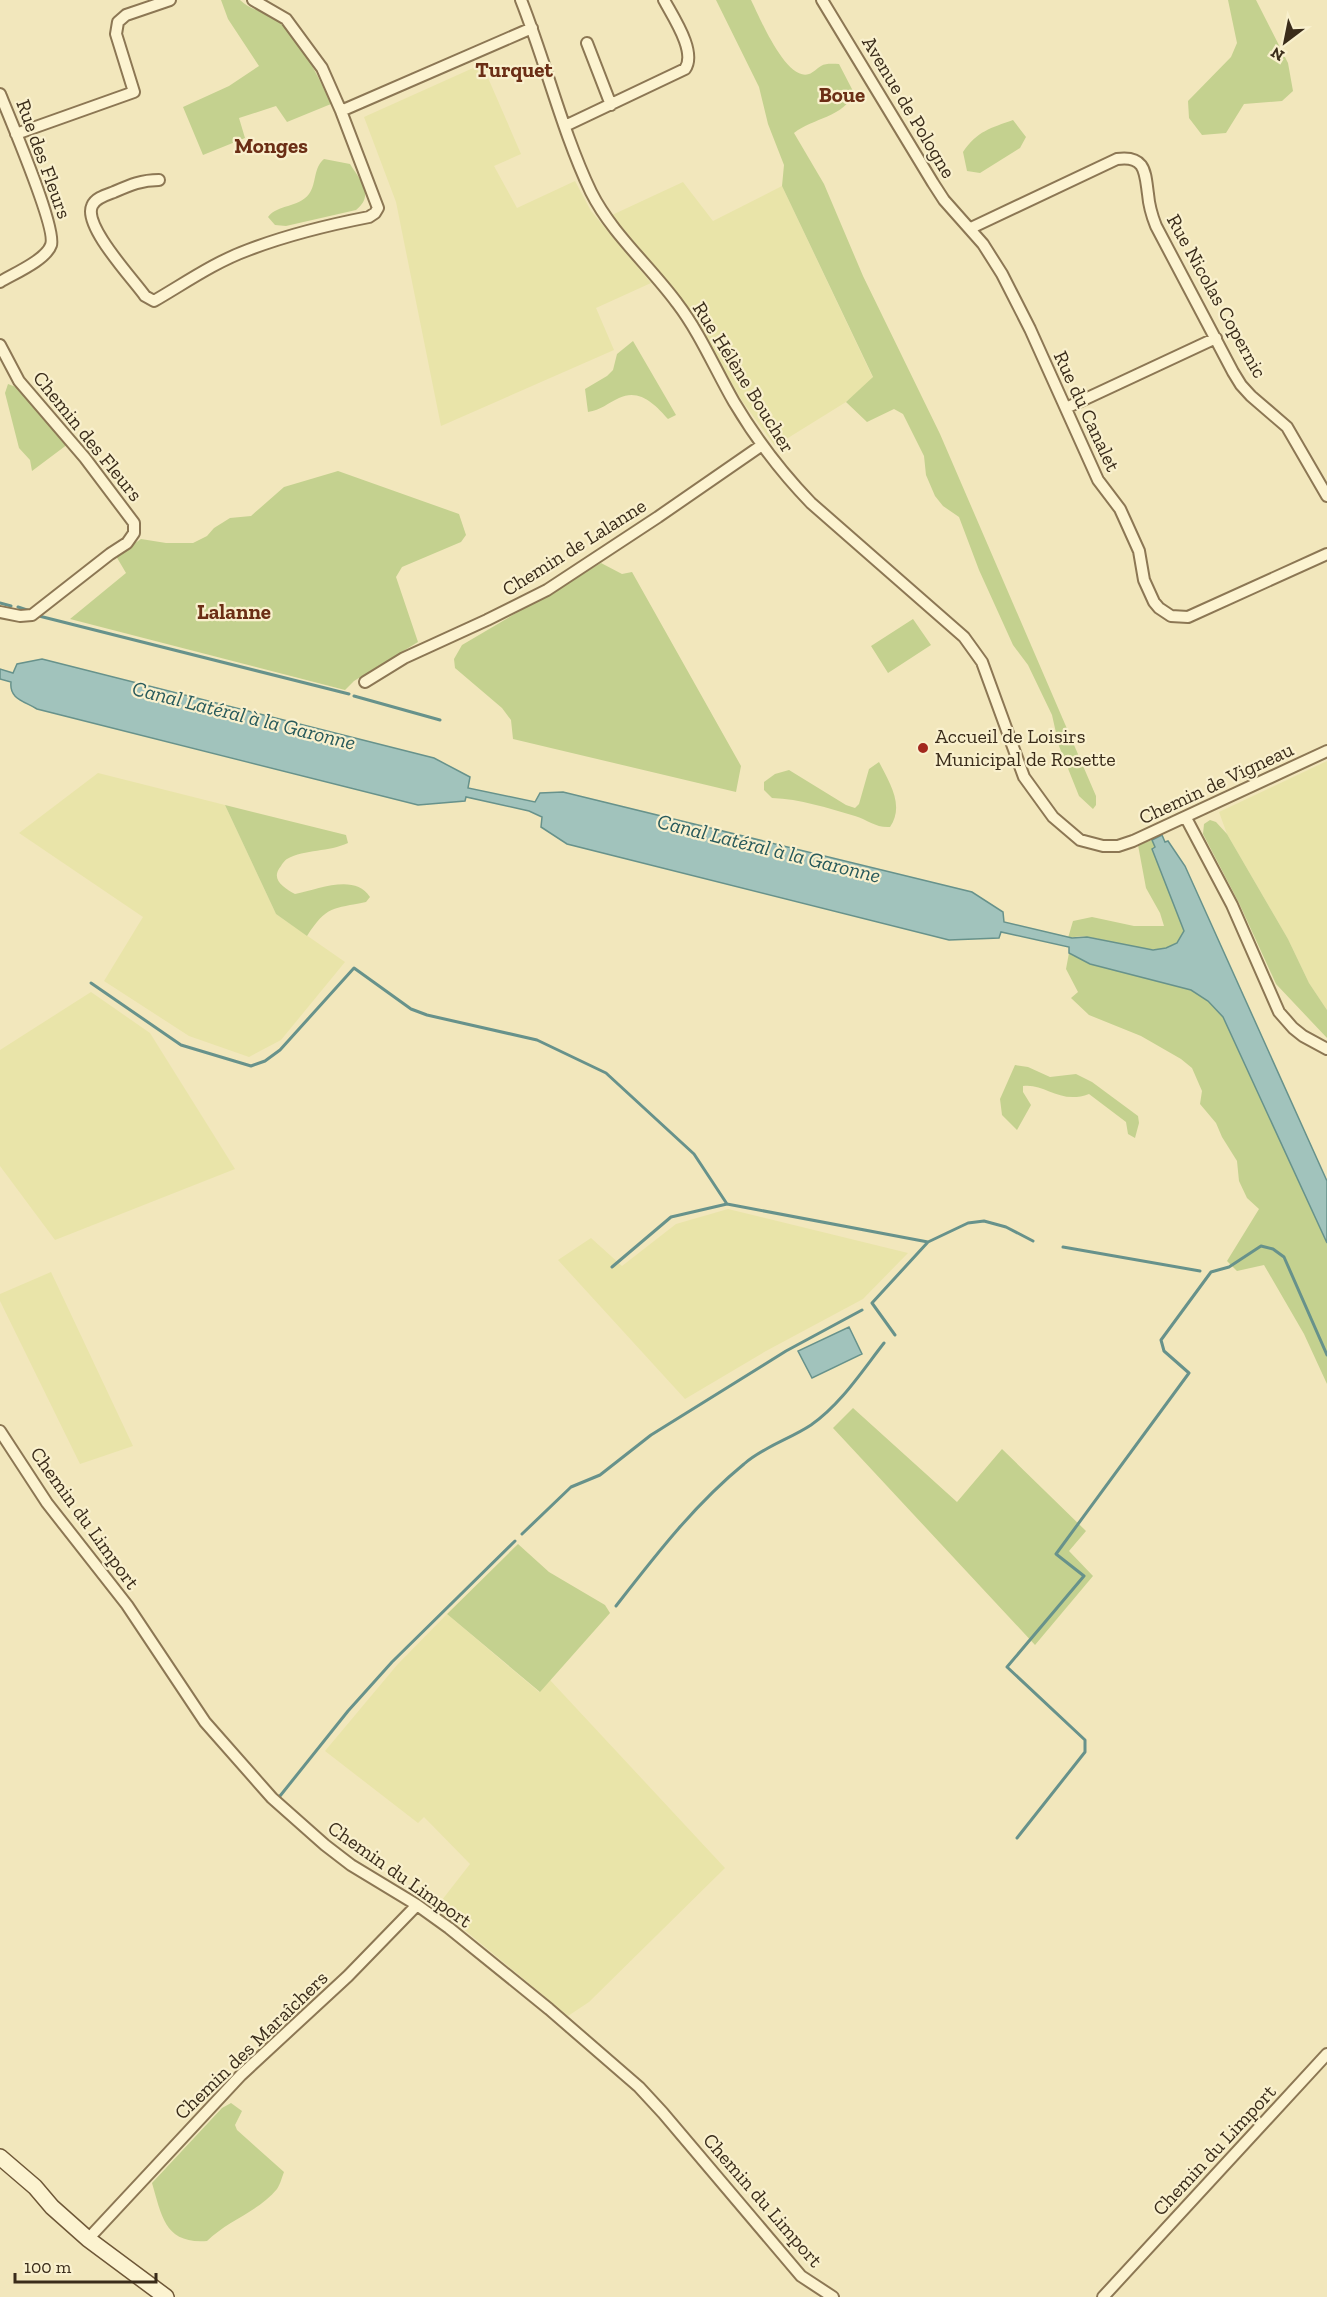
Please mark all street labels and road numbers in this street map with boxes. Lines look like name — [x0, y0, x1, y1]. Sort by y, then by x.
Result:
street label: Avenue de Pologne — [857, 32, 961, 182]
street label: Rue des Fleurs — [11, 96, 77, 222]
street label: Rue Nicolas Copernic — [1162, 210, 1272, 382]
street label: Rue Hélène Boucher — [688, 297, 800, 457]
street label: Rue du Canalet — [1049, 347, 1126, 476]
street label: Chemin des Fleurs — [28, 366, 148, 506]
street label: Chemin de Lalanne — [498, 493, 650, 601]
street label: Chemin de Vigneau — [1135, 737, 1297, 829]
street label: Chemin du Limport — [25, 1442, 145, 1594]
street label: Chemin du Limport — [324, 1815, 477, 1933]
street label: Chemin des Maraîchers — [169, 1966, 333, 2124]
street label: Chemin du Limport — [1147, 2079, 1281, 2220]
street label: Chemin du Limport — [698, 2128, 828, 2272]

